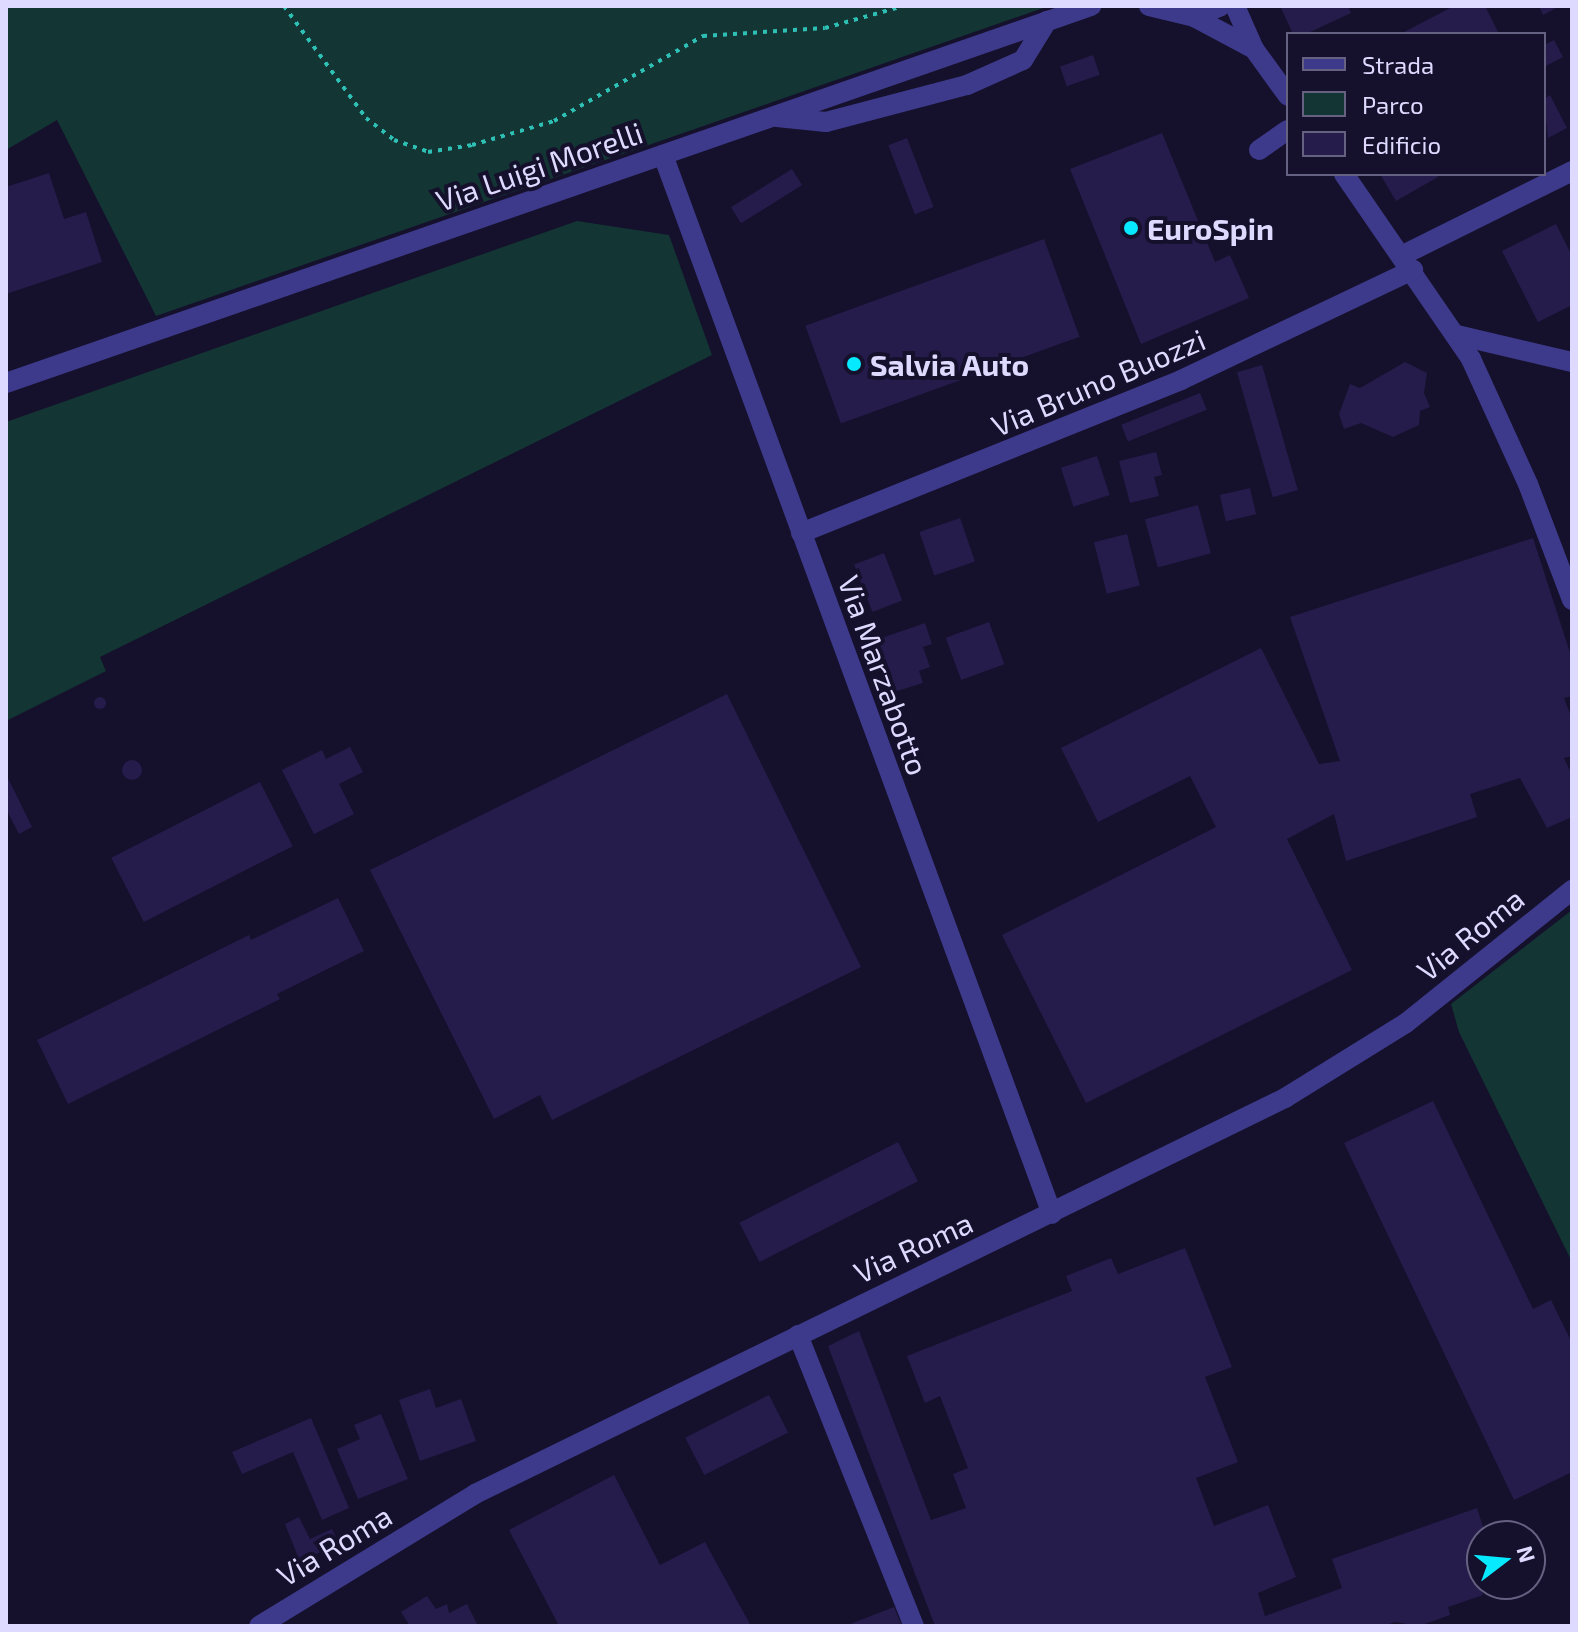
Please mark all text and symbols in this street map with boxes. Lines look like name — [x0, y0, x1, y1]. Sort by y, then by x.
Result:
legend — [1286, 32, 1546, 176]
text: Strada — [1362, 50, 1434, 79]
text: Parco — [1362, 90, 1424, 119]
street label: Via Luigi Morelli — [431, 114, 647, 218]
text: Edificio — [1362, 130, 1441, 159]
place label: EuroSpin — [1147, 210, 1274, 246]
marker: EuroSpin — [1122, 219, 1140, 237]
street label: Via Bruno Buozzi — [986, 321, 1210, 443]
place label: Salvia Auto — [870, 346, 1030, 382]
marker: Salvia Auto — [845, 355, 863, 373]
street label: Via Marzabotto — [831, 570, 937, 780]
street label: Via Roma — [1409, 880, 1531, 988]
street label: Via Roma — [848, 1204, 978, 1290]
street label: Via Roma — [270, 1497, 398, 1593]
north arrow — [1466, 1520, 1546, 1600]
text: N — [1512, 1543, 1542, 1565]

